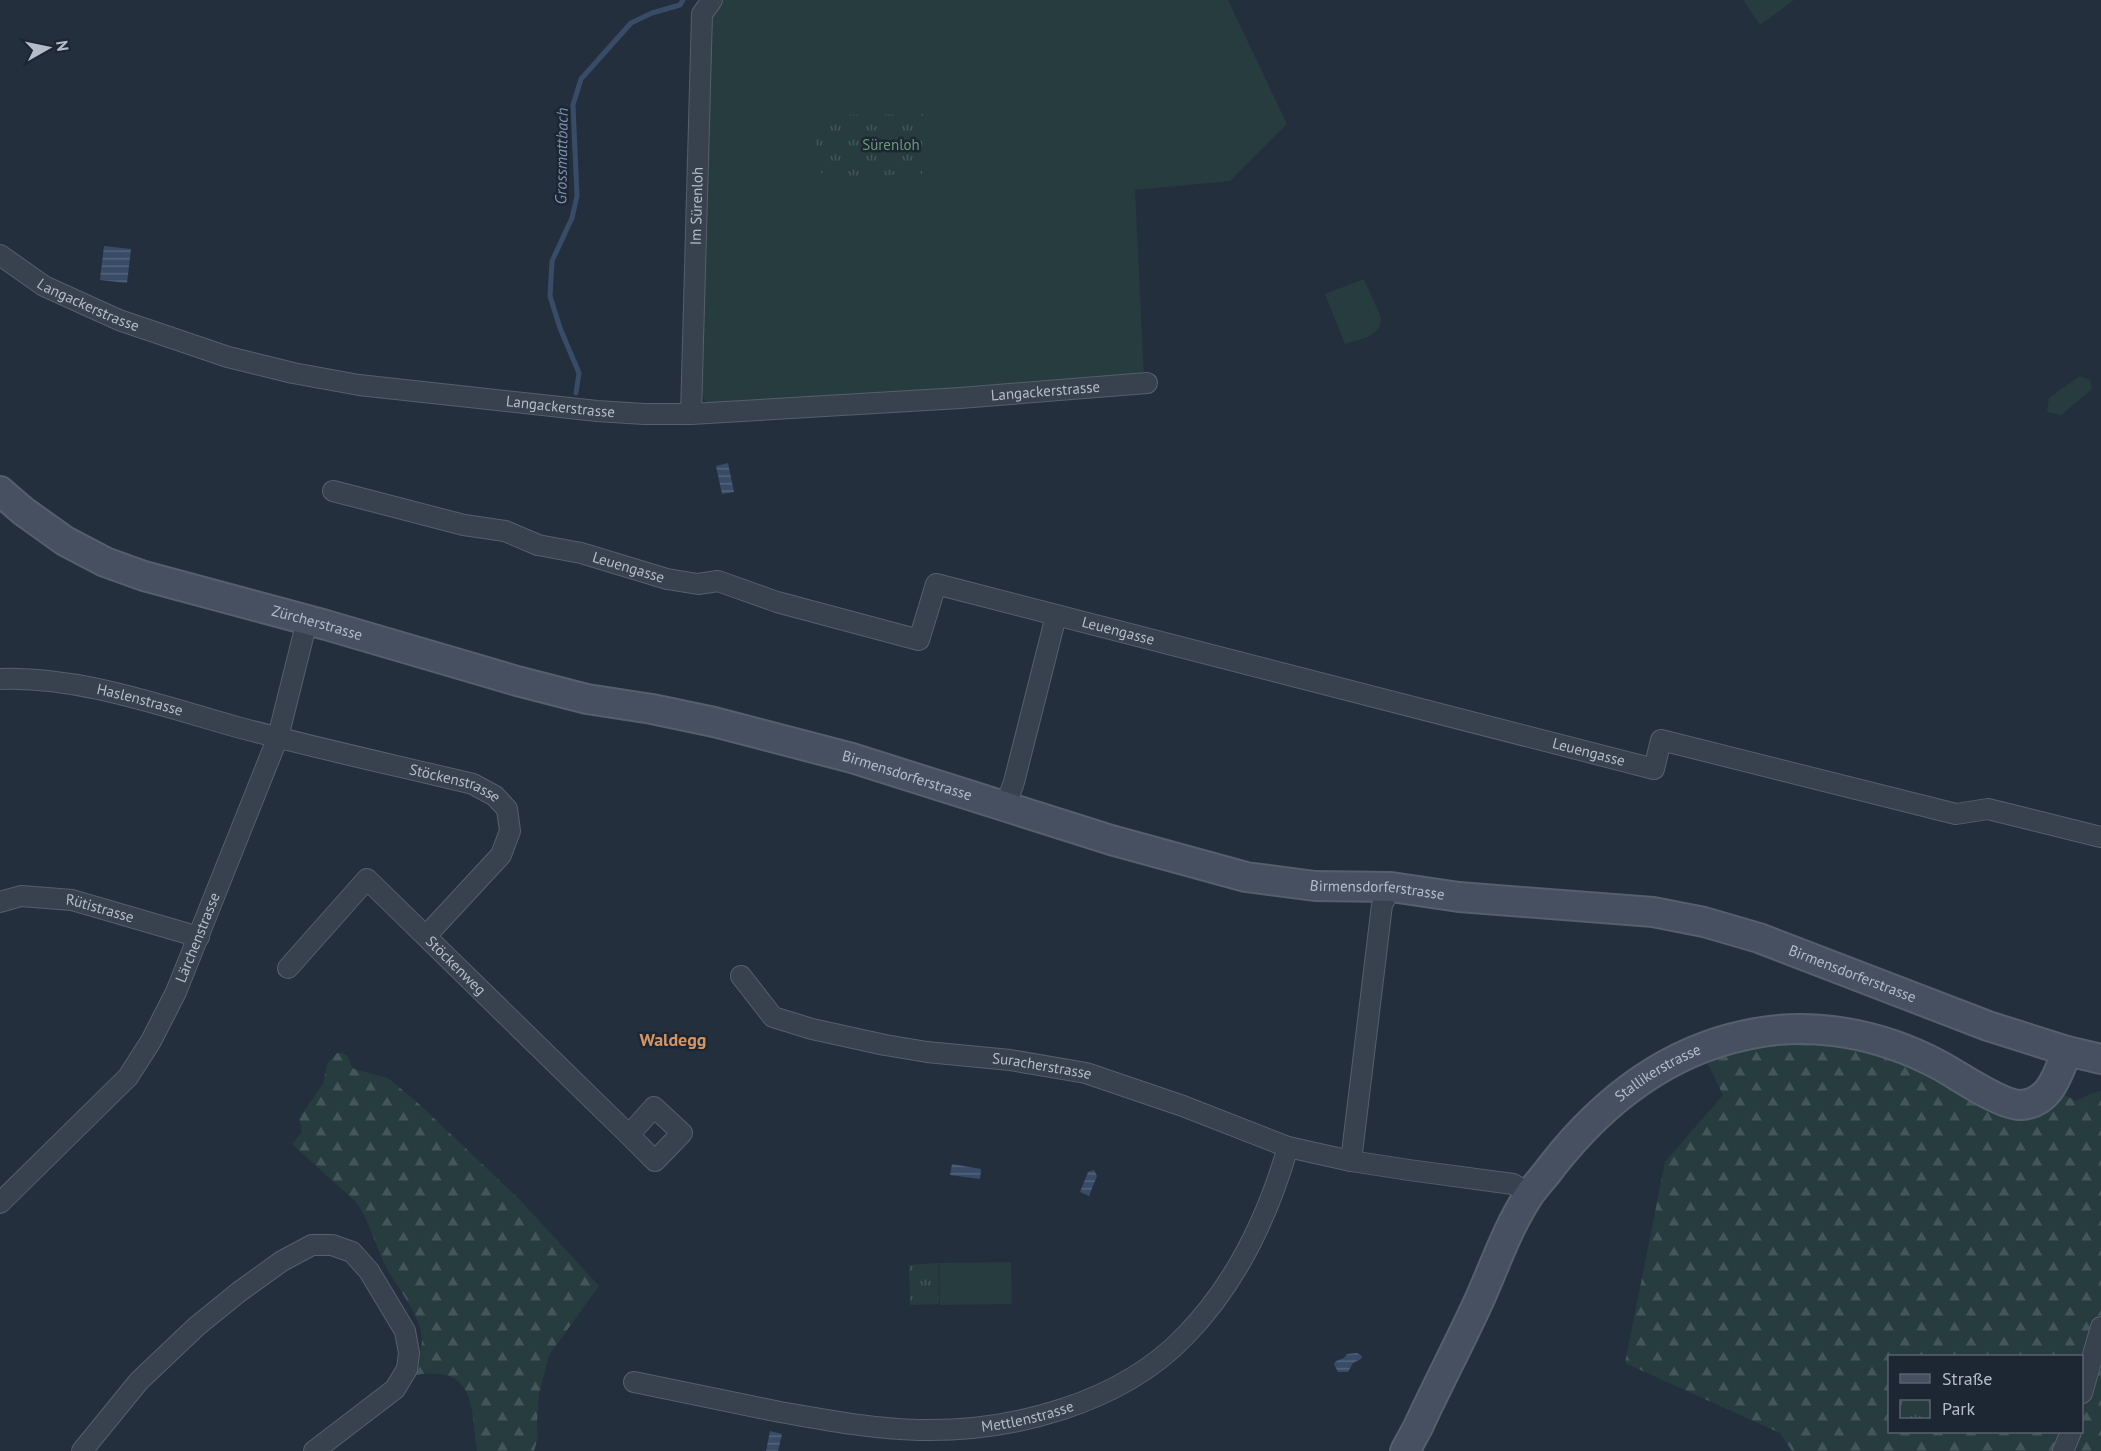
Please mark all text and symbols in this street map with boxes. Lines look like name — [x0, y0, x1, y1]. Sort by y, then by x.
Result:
north arrow — [18, 18, 78, 78]
text: N — [52, 39, 74, 52]
water label: Grossmattbach — [550, 108, 572, 204]
park label: Sürenloh — [862, 135, 920, 154]
street label: Im Sürenloh — [686, 167, 707, 245]
street label: Langackerstrasse — [33, 274, 142, 335]
street label: Langackerstrasse — [990, 377, 1101, 404]
street label: Langackerstrasse — [505, 391, 616, 421]
street label: Leuengasse — [590, 547, 667, 587]
street label: Zürcherstrasse — [270, 601, 365, 644]
street label: Leuengasse — [1080, 612, 1157, 649]
street label: Haslenstrasse — [95, 679, 185, 720]
street label: Leuengasse — [1551, 733, 1627, 770]
street label: Birmensdorferstrasse — [840, 746, 974, 804]
street label: Stöckenstrasse — [408, 759, 506, 806]
street label: Birmensdorferstrasse — [1309, 875, 1446, 904]
street label: Rütistrasse — [65, 890, 136, 927]
street label: Lärchenstrasse — [171, 890, 224, 985]
street label: Stöckenweg — [422, 932, 490, 999]
street label: Birmensdorferstrasse — [1786, 940, 1919, 1006]
district label: Waldegg — [640, 1028, 706, 1051]
street label: Stallikerstrasse — [1611, 1040, 1703, 1106]
street label: Suracherstrasse — [991, 1048, 1095, 1083]
legend — [1888, 1355, 2083, 1433]
text: Straße — [1942, 1367, 1993, 1390]
street label: Mettlenstrasse — [980, 1396, 1076, 1436]
text: Park — [1942, 1397, 1975, 1420]

